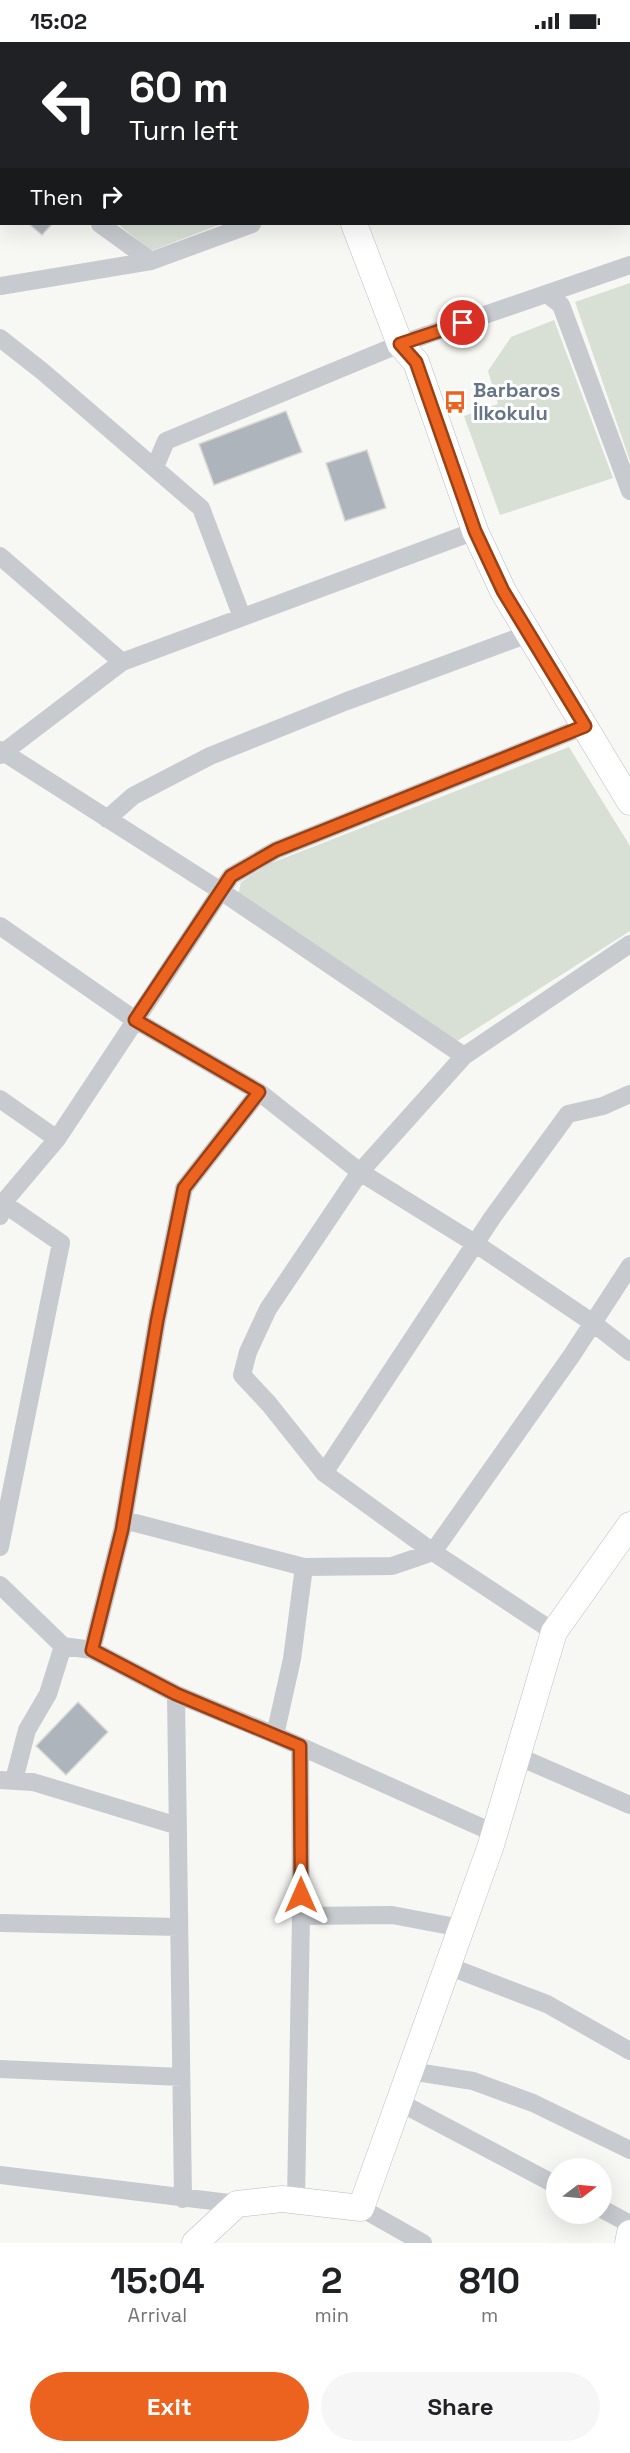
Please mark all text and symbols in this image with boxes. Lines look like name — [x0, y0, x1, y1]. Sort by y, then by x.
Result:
text: 15:02 — [30, 7, 87, 35]
text: 60 m — [129, 61, 229, 114]
icon: left — [30, 66, 108, 144]
text: Turn left — [129, 113, 239, 148]
icon: right — [95, 180, 128, 213]
text: Then — [30, 183, 83, 211]
pin — [437, 297, 488, 348]
icon: arrive — [446, 306, 479, 339]
place label: Barbaros İlkokulu — [473, 377, 560, 426]
bus stop icon: Barbaros İlkokulu — [442, 389, 468, 415]
position arrow — [269, 1863, 333, 1927]
north arrow — [546, 2158, 612, 2224]
map controls — [546, 2158, 612, 2224]
text: 15:04 — [110, 2258, 205, 2304]
text: 2 — [321, 2258, 342, 2304]
text: 810 — [459, 2258, 520, 2304]
text: Arrival — [128, 2302, 187, 2328]
text: min — [315, 2302, 349, 2328]
text: m — [481, 2302, 498, 2328]
button: Exit — [30, 2372, 309, 2441]
button: Share — [321, 2372, 600, 2441]

